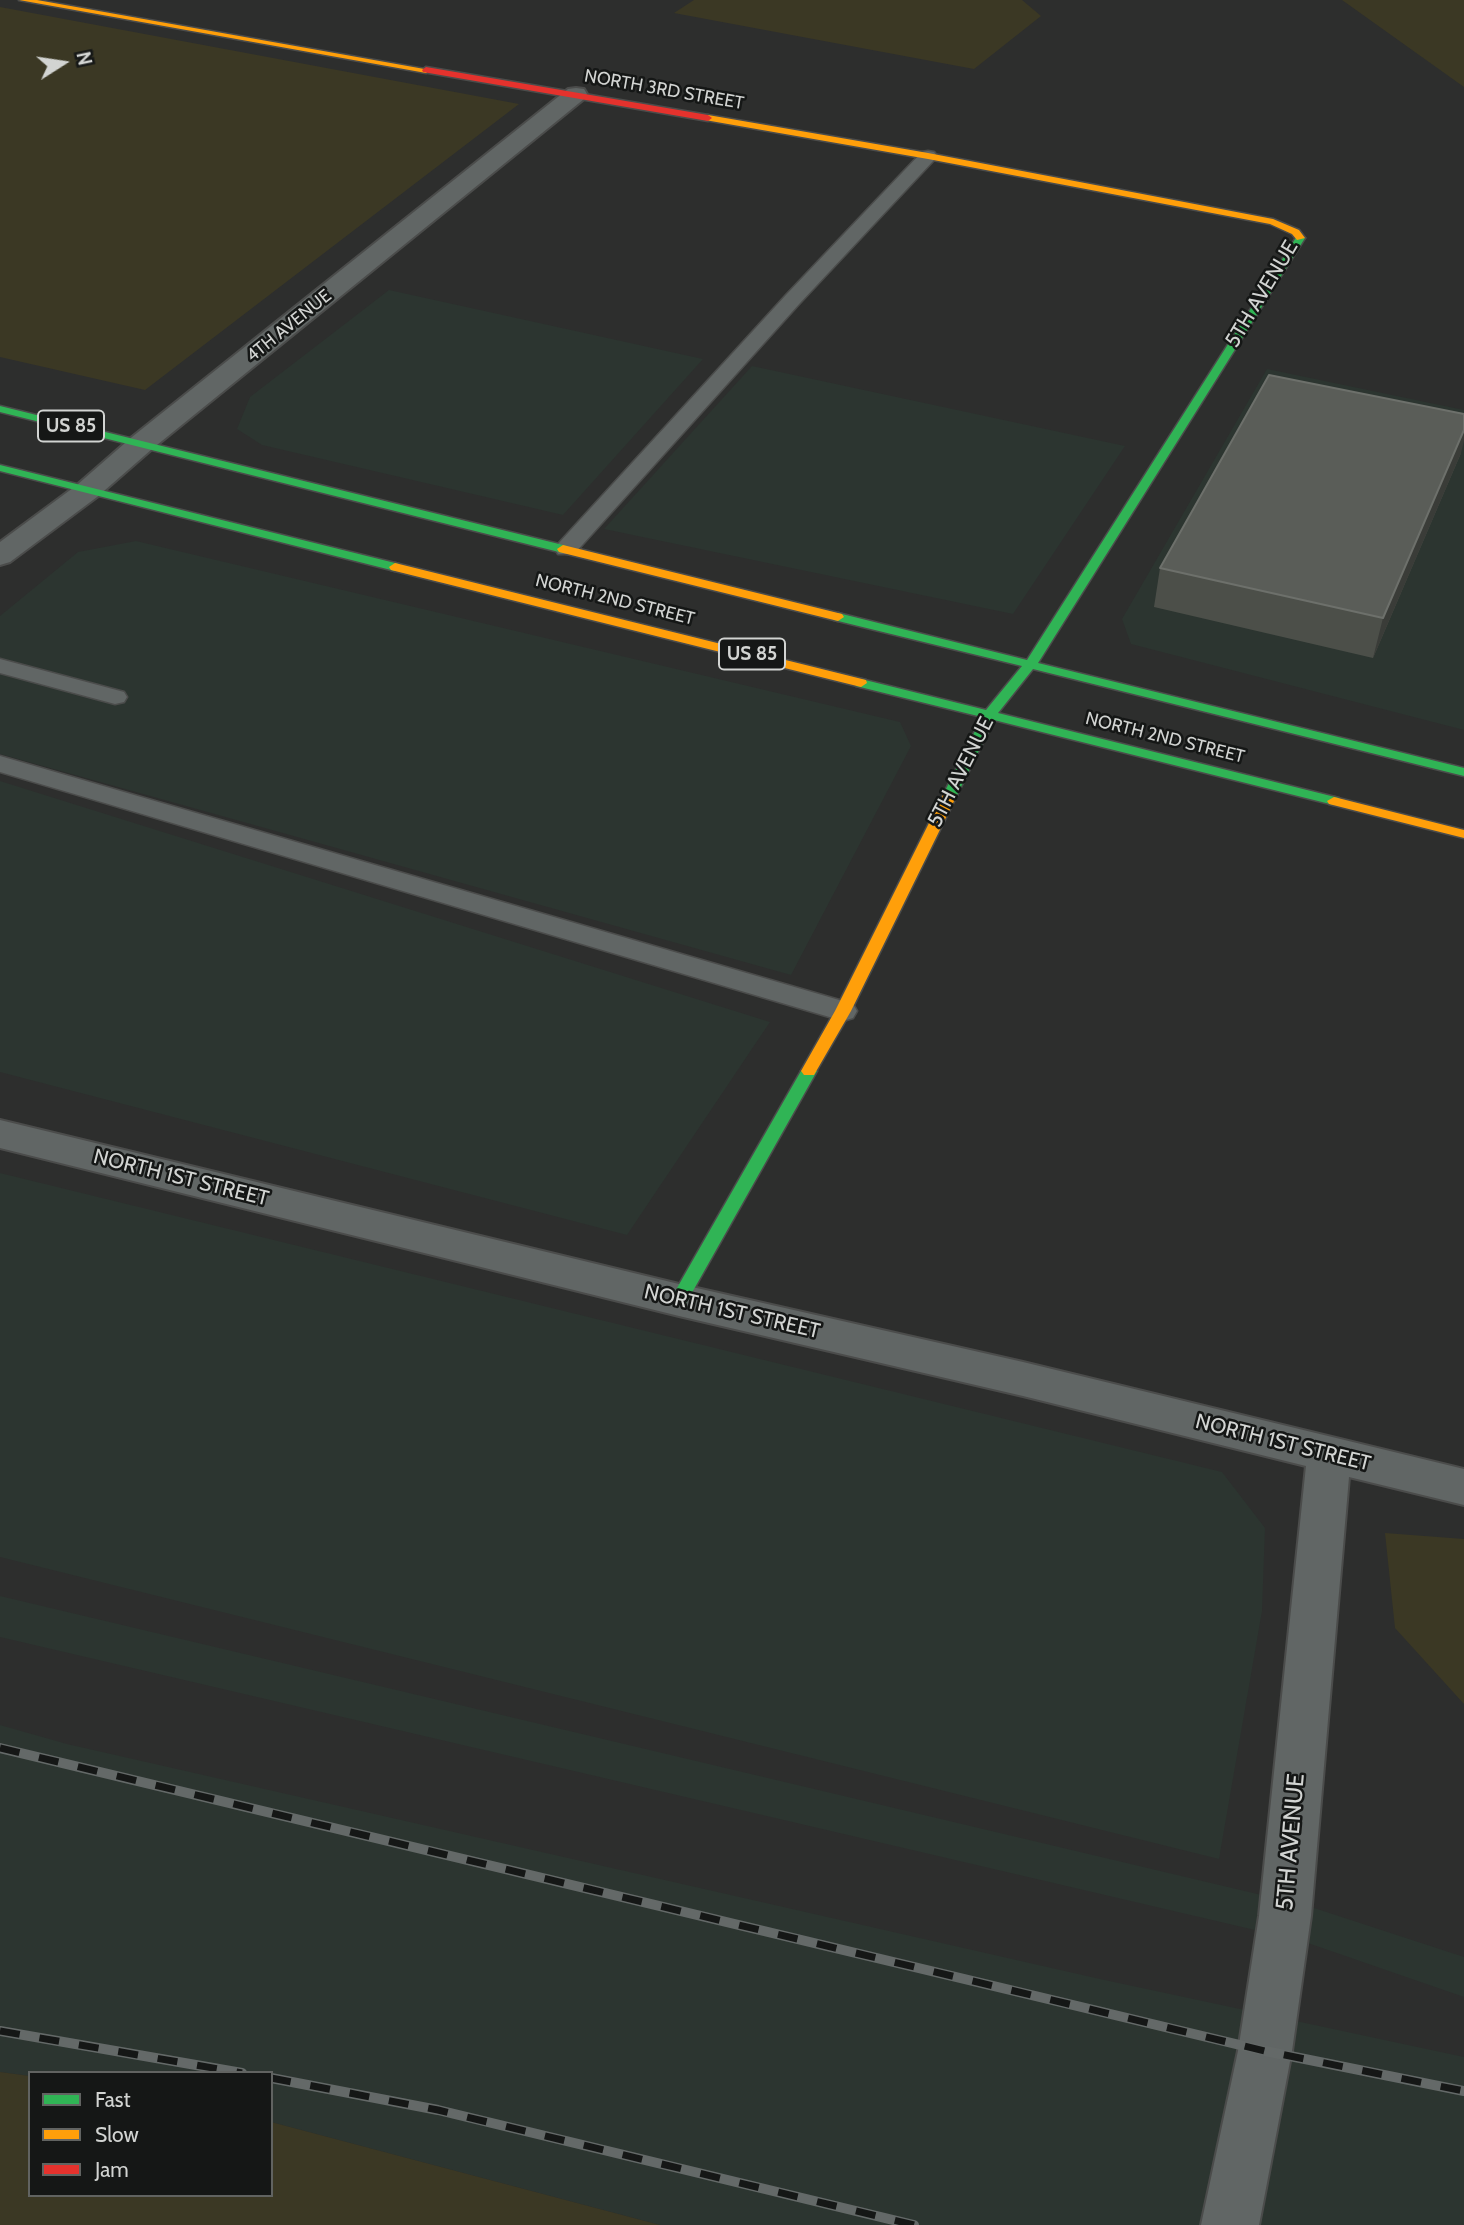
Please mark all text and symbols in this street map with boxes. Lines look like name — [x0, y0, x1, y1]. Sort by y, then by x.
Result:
north arrow — [28, 28, 98, 98]
text: N — [71, 50, 97, 67]
street label: NORTH 3RD STREET — [582, 65, 746, 115]
street label: 5TH AVENUE — [1220, 236, 1304, 352]
street label: 4TH AVENUE — [242, 285, 336, 367]
road number: US 85 — [38, 410, 104, 442]
street label: NORTH 2ND STREET — [533, 570, 697, 630]
road number: US 85 — [719, 638, 785, 670]
street label: NORTH 2ND STREET — [1083, 708, 1247, 768]
street label: 5TH AVENUE — [923, 713, 999, 831]
street label: NORTH 1ST STREET — [91, 1144, 271, 1212]
street label: NORTH 1ST STREET — [642, 1280, 822, 1344]
street label: NORTH 1ST STREET — [1193, 1409, 1373, 1477]
street label: 5TH AVENUE — [1271, 1772, 1311, 1912]
legend — [28, 2071, 273, 2197]
text: Fast — [95, 2087, 131, 2112]
text: Slow — [95, 2122, 139, 2147]
text: Jam — [95, 2157, 129, 2182]

